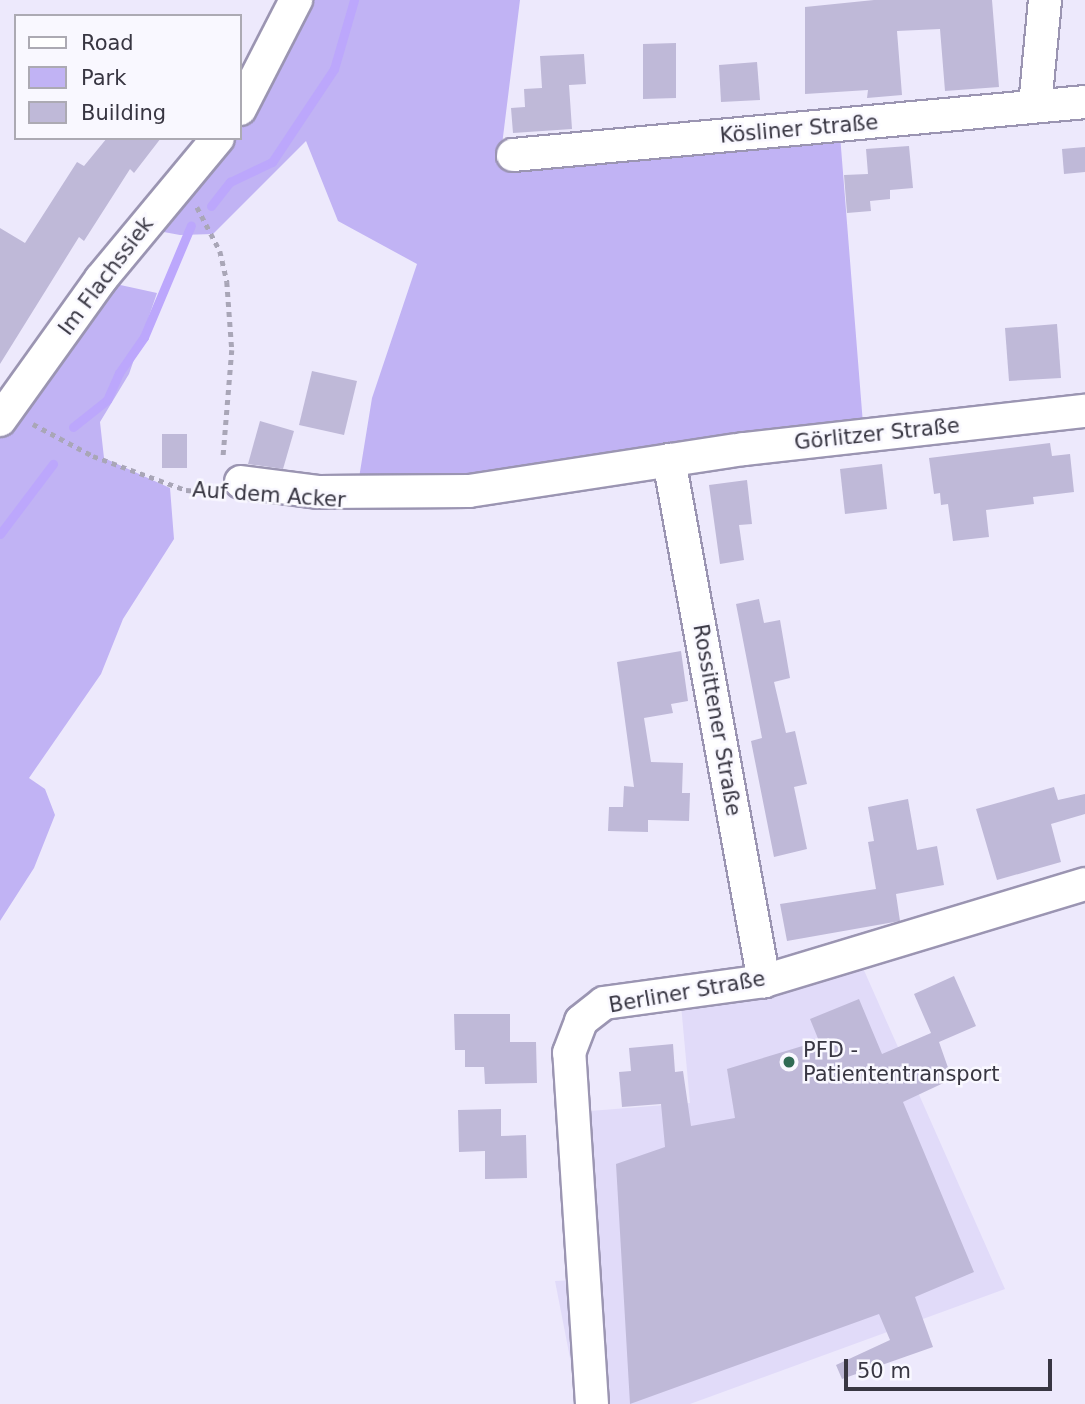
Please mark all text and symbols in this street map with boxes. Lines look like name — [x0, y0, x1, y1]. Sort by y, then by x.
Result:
legend — [14, 14, 242, 140]
text: Road — [81, 31, 134, 55]
text: Park — [81, 66, 126, 90]
text: Building — [81, 101, 166, 125]
street label: Kösliner Straße — [719, 110, 879, 148]
street label: Im Flachssiek — [53, 212, 159, 340]
street label: Görlitzer Straße — [793, 413, 961, 455]
street label: Auf dem Acker — [191, 477, 347, 513]
street label: Rossittener Straße — [688, 622, 746, 818]
street label: Berliner Straße — [607, 966, 767, 1018]
place label: PFD - Patiententransport — [803, 1037, 999, 1087]
marker: PFD - Patiententransport — [781, 1054, 797, 1070]
scale bar — [847, 1344, 1055, 1388]
text: 50 m — [857, 1359, 911, 1383]

